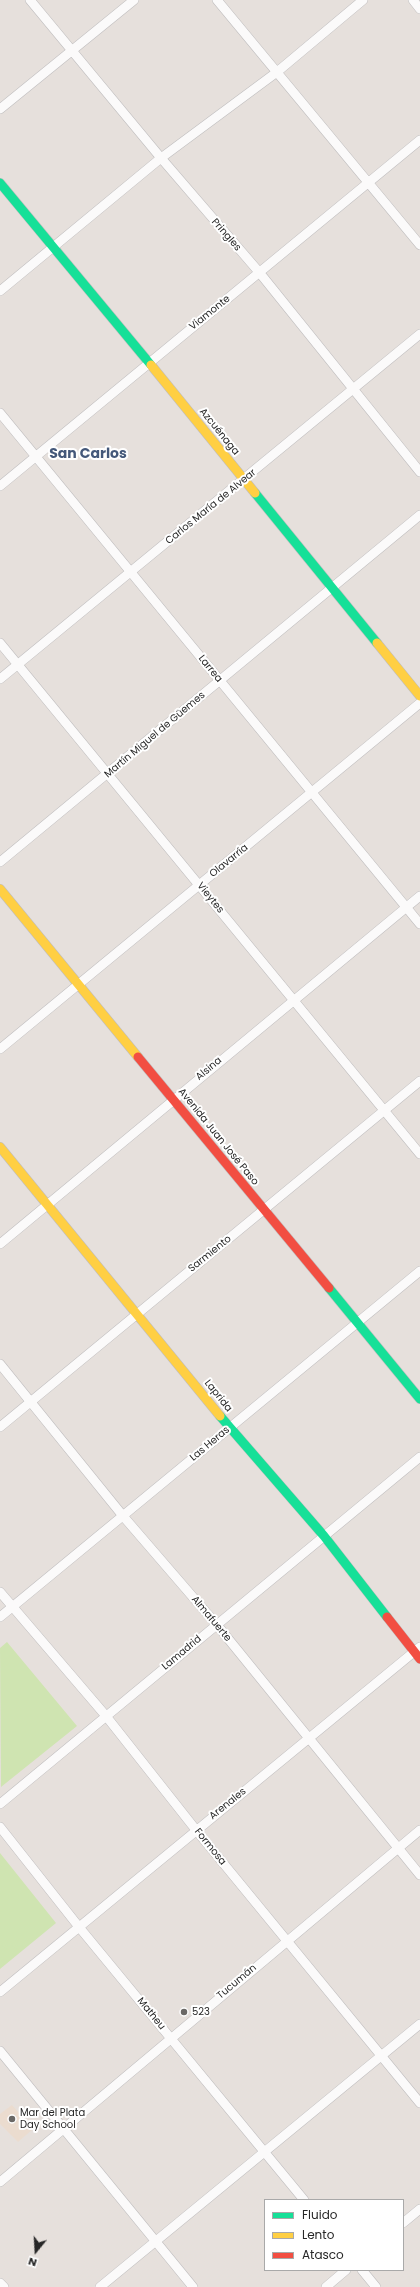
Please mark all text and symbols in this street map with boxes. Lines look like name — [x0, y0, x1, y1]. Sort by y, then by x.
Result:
street label: Pringles — [209, 216, 243, 254]
street label: Viamonte — [187, 293, 233, 333]
street label: Azcuénaga — [197, 406, 241, 458]
district label: San Carlos — [49, 446, 127, 462]
street label: Carlos María de Alvear — [163, 467, 259, 547]
street label: Larrea — [195, 653, 225, 685]
street label: Martín Miguel de Güemes — [102, 689, 208, 781]
street label: Olavarría — [207, 842, 251, 880]
street label: Vieytes — [194, 880, 226, 916]
street label: Alsina — [194, 1055, 224, 1083]
street label: Avenida Juan José Paso — [175, 1086, 261, 1188]
street label: Sarmiento — [186, 1233, 234, 1275]
street label: Laprida — [202, 1378, 234, 1414]
street label: Las Heras — [188, 1424, 232, 1464]
street label: Almafuerte — [188, 1594, 234, 1644]
street label: Lamadrid — [160, 1633, 204, 1673]
street label: Arenales — [207, 1786, 249, 1822]
street label: Formosa — [192, 1826, 228, 1868]
street label: Tucumán — [215, 1962, 259, 2002]
street label: Matheu — [134, 1995, 168, 2033]
place label: 523 — [192, 2006, 210, 2018]
marker: 523 — [179, 2007, 189, 2017]
place label: Mar del Plata Day School — [20, 2107, 85, 2130]
marker: Mar del Plata Day School — [7, 2114, 17, 2124]
legend — [264, 2199, 404, 2271]
text: Fluido — [302, 2206, 337, 2223]
text: Lento — [302, 2226, 334, 2243]
north arrow — [16, 2231, 56, 2271]
text: Atasco — [302, 2246, 344, 2263]
text: N — [26, 2254, 39, 2271]

